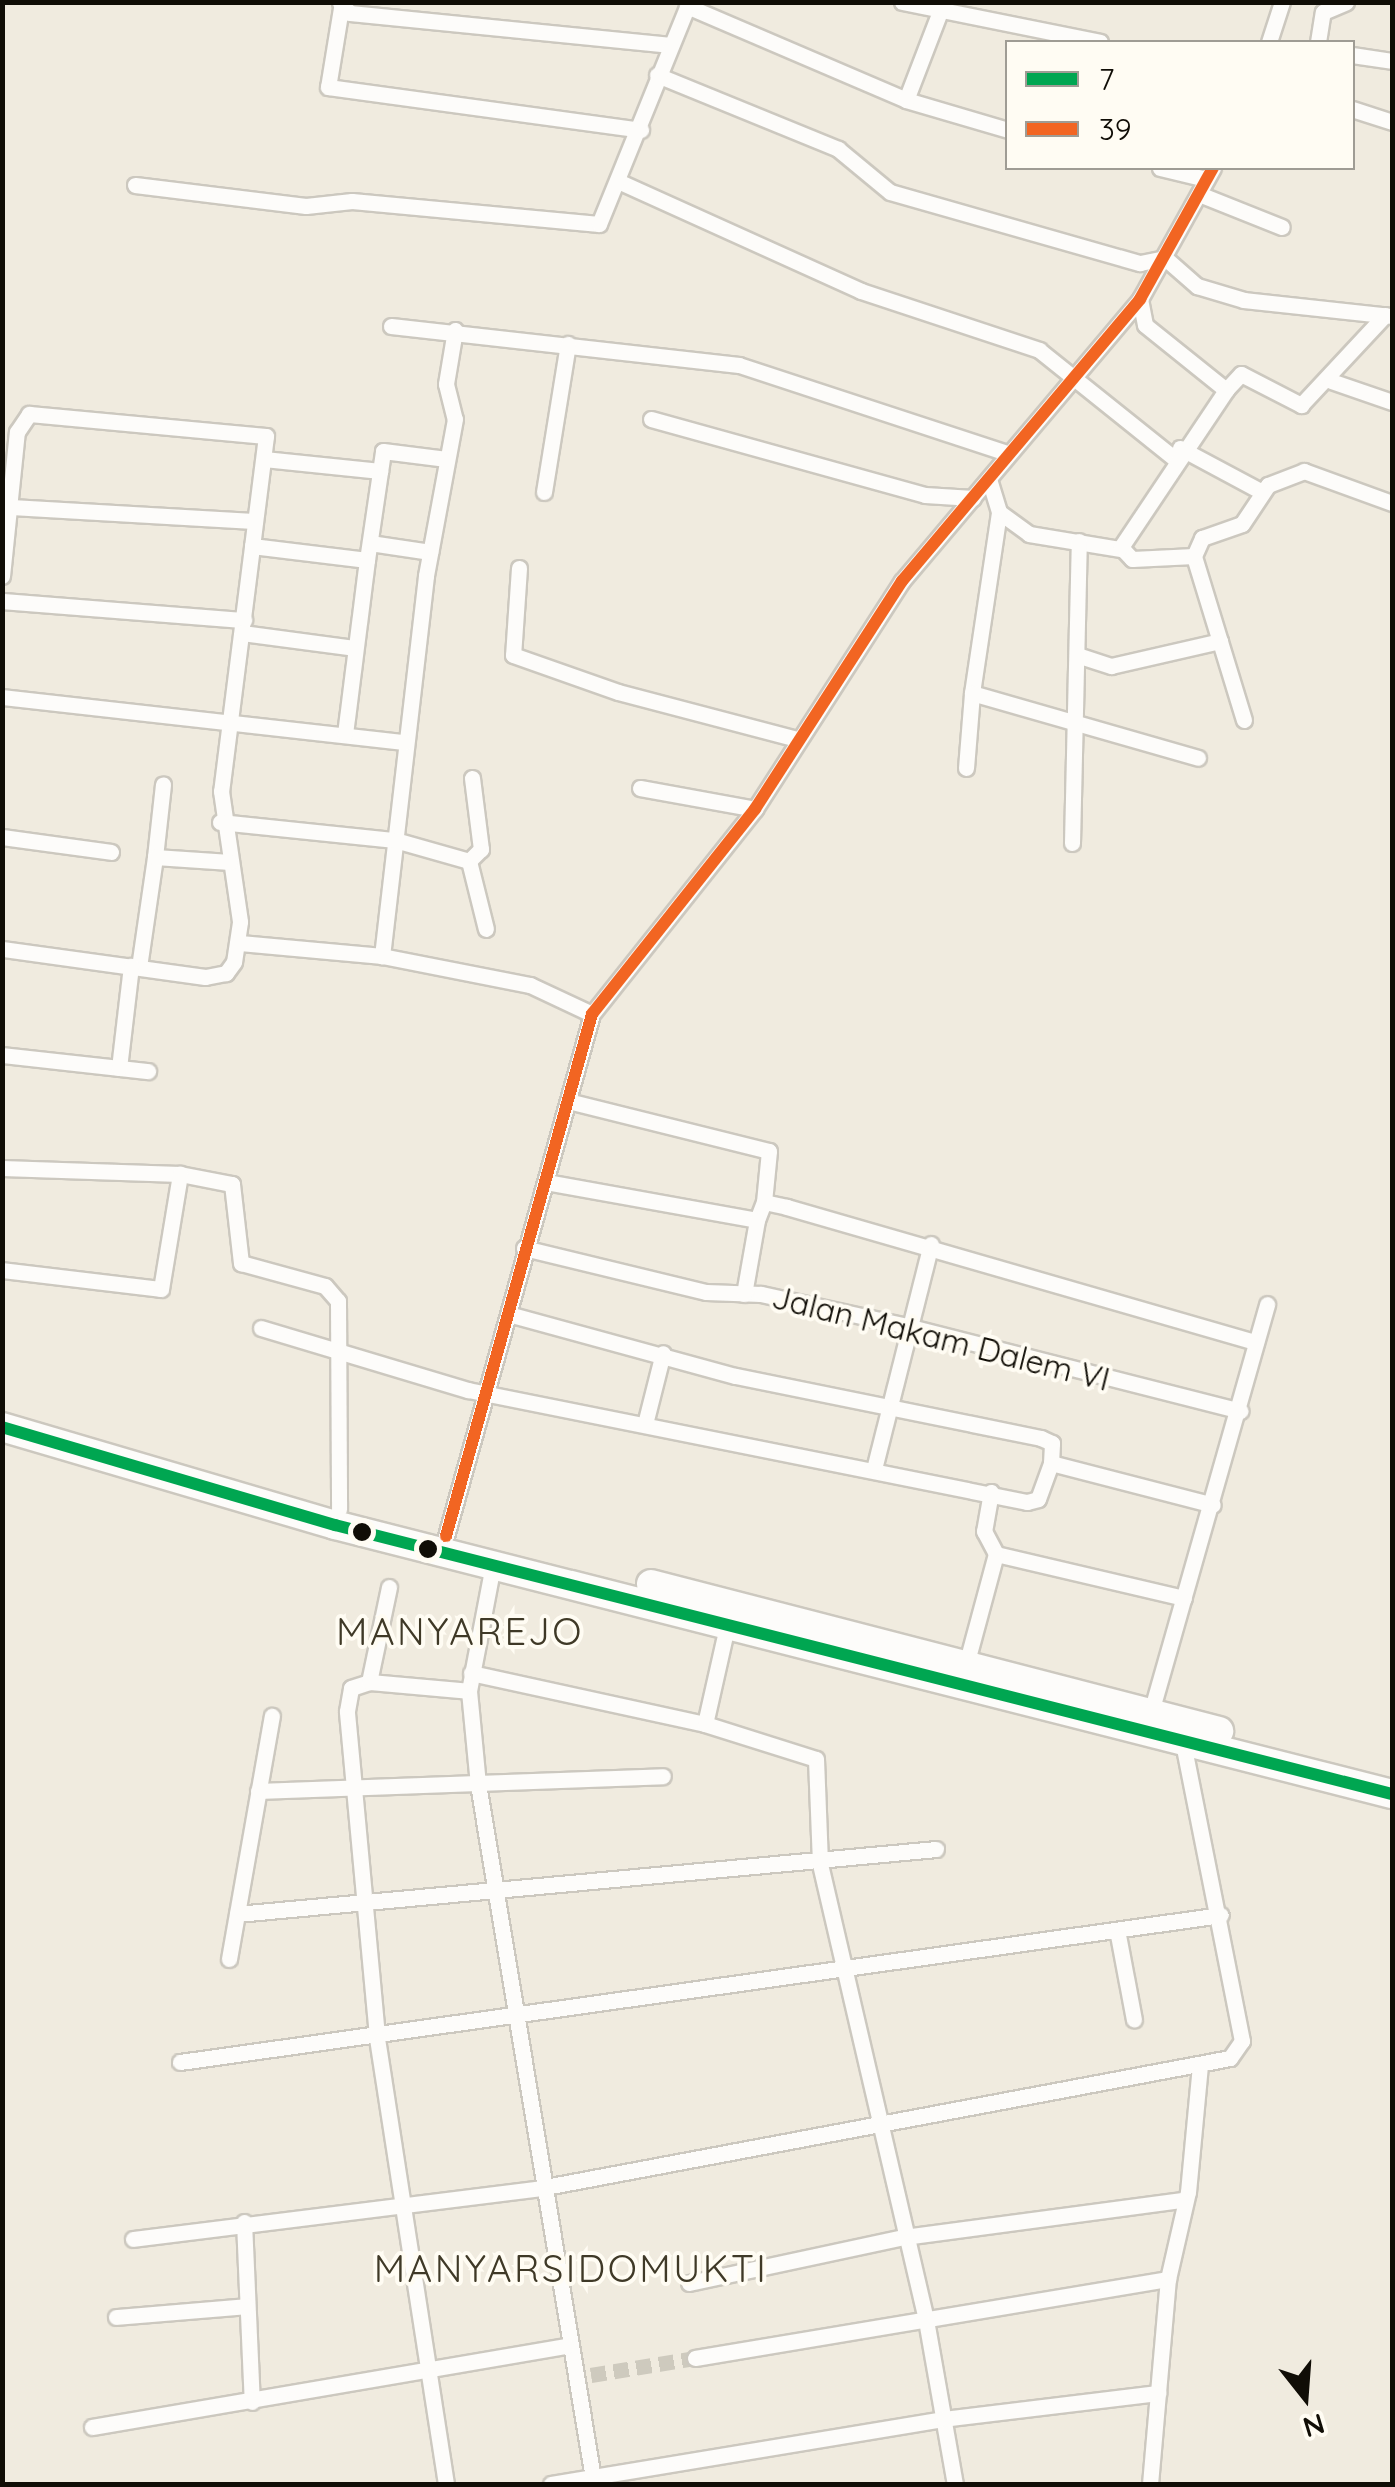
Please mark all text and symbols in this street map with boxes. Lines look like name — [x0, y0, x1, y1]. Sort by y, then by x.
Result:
legend — [1005, 40, 1355, 170]
text: 7 — [1099, 60, 1114, 98]
text: 39 — [1099, 110, 1131, 148]
street label: Jalan Makam Dalem VI — [768, 1277, 1114, 1399]
unlabelled marker — [352, 1522, 372, 1542]
unlabelled marker — [418, 1539, 438, 1559]
district label: MANYAREJO — [336, 1609, 584, 1655]
district label: MANYARSIDOMUKTI — [374, 2246, 768, 2292]
north arrow — [1255, 2347, 1355, 2447]
text: N — [1299, 2406, 1329, 2446]

